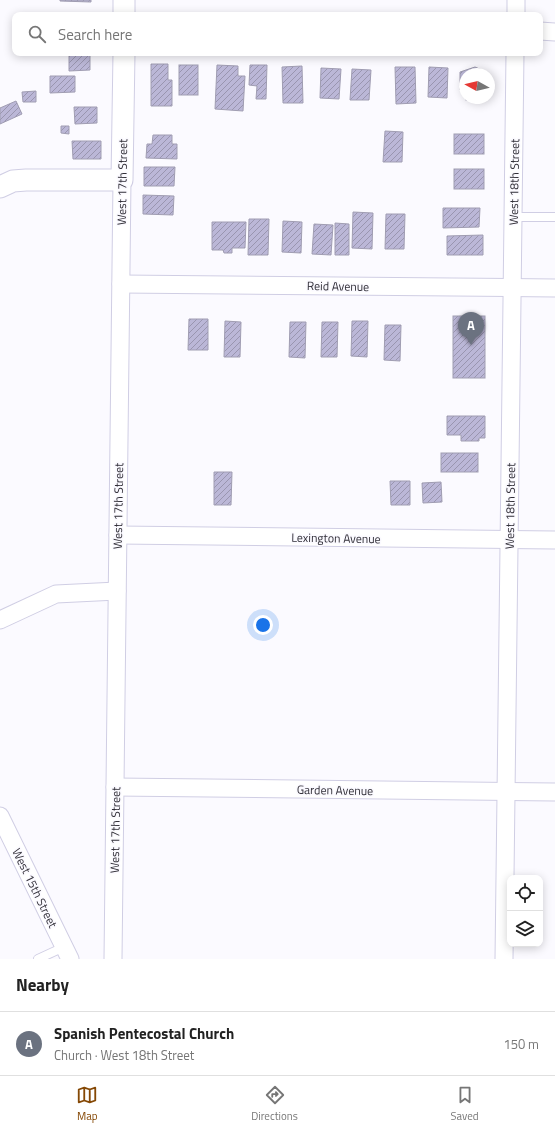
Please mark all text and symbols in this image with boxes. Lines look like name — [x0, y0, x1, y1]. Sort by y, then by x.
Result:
search box — [12, 12, 543, 56]
icon: search — [26, 23, 48, 45]
text: Search here — [58, 23, 132, 46]
north arrow — [459, 68, 495, 104]
street label: West 17th Street — [112, 138, 132, 225]
street label: West 18th Street — [504, 138, 524, 225]
street label: Reid Avenue — [307, 276, 369, 296]
pin: A — [458, 312, 484, 345]
street label: West 17th Street — [108, 462, 128, 549]
street label: West 18th Street — [500, 462, 520, 549]
street label: Lexington Avenue — [291, 528, 381, 548]
your location — [253, 615, 273, 635]
street label: Garden Avenue — [297, 780, 373, 800]
street label: West 17th Street — [105, 786, 125, 873]
street label: West 15th Street — [7, 845, 63, 932]
map controls — [507, 875, 543, 947]
button: locate — [507, 875, 543, 911]
button: layers — [507, 911, 543, 947]
text: Nearby — [16, 972, 69, 998]
text: Spanish Pentecostal Church — [54, 1022, 234, 1045]
text: A — [25, 1034, 33, 1054]
text: 150 m — [503, 1034, 539, 1054]
text: Church · West 18th Street — [54, 1045, 194, 1065]
tab: Map — [76, 1084, 98, 1124]
tab: Directions — [251, 1084, 298, 1124]
tab: Saved — [451, 1084, 479, 1124]

